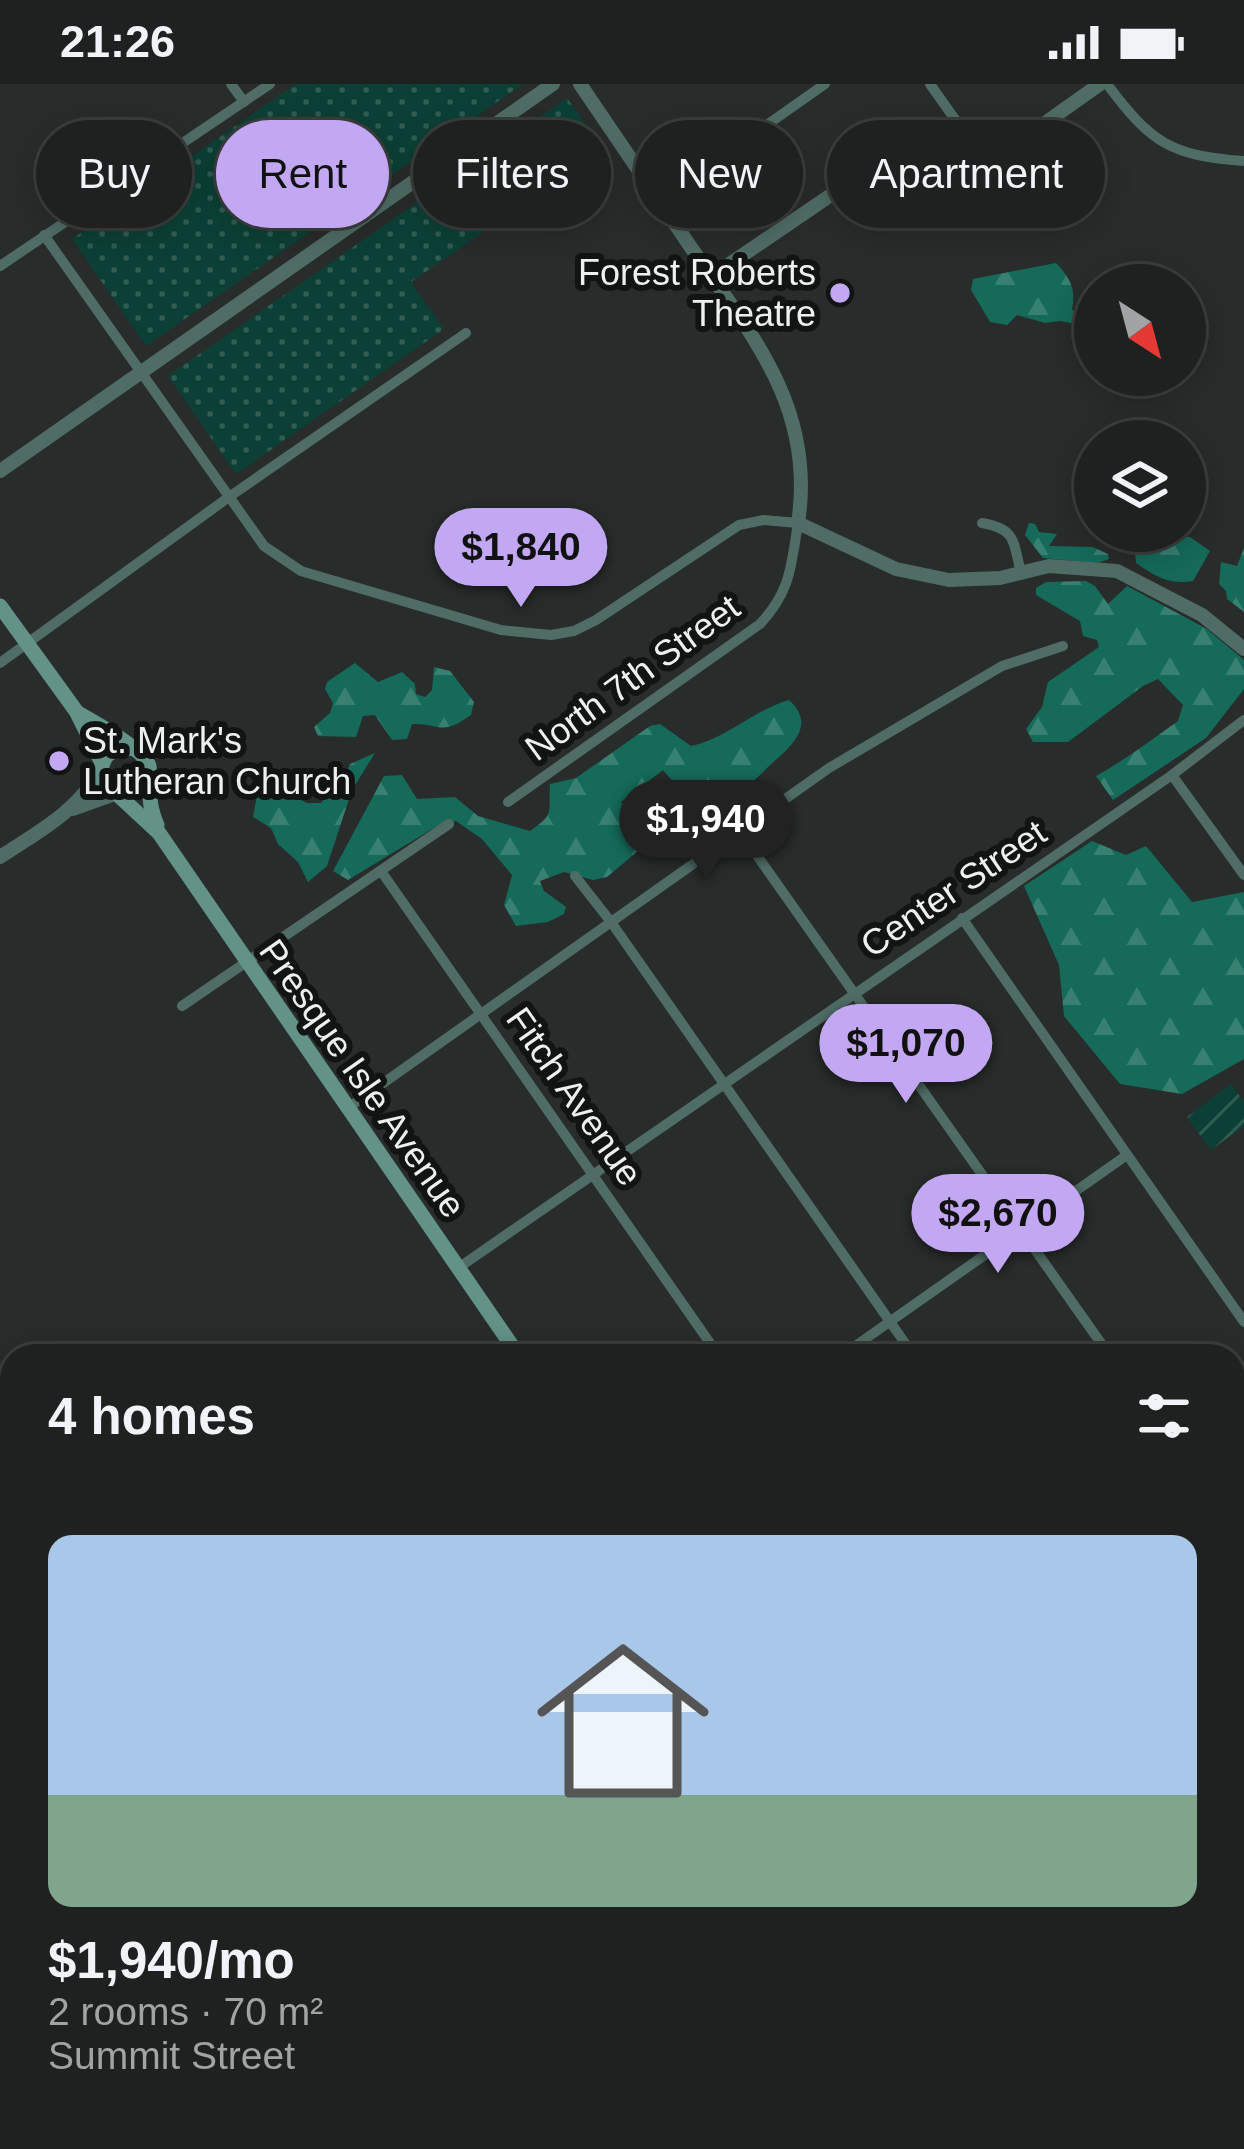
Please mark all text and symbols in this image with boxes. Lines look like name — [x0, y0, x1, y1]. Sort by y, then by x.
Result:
text: 21:26 — [60, 16, 175, 67]
chip: Buy — [36, 120, 192, 228]
chip: Rent — [216, 120, 389, 228]
chip: Filters — [413, 120, 611, 228]
chip: New — [635, 120, 803, 228]
chip: Apartment — [827, 120, 1105, 228]
place label: Forest Roberts Theatre — [578, 252, 816, 334]
north arrow — [1074, 264, 1206, 396]
map controls — [1074, 264, 1206, 552]
marker: Forest Roberts Theatre — [827, 280, 853, 306]
button: layers — [1074, 420, 1206, 552]
pin: $1,840 — [423, 508, 619, 610]
text: $1,840 — [461, 525, 581, 568]
street label: North 7th Street — [517, 586, 747, 769]
place label: St. Mark's Lutheran Church — [83, 720, 351, 802]
marker: St. Mark's Lutheran Church — [46, 748, 72, 774]
pin: $1,940 — [608, 780, 804, 882]
text: $1,940 — [646, 797, 766, 840]
street label: Center Street — [853, 812, 1053, 965]
street label: Presque Isle Avenue — [251, 932, 474, 1225]
street label: Fitch Avenue — [498, 1000, 651, 1193]
pin: $1,070 — [808, 1004, 1004, 1106]
text: $1,070 — [846, 1021, 966, 1064]
pin: $2,670 — [900, 1174, 1096, 1276]
text: $2,670 — [938, 1191, 1058, 1234]
icon: filters — [1131, 1383, 1197, 1449]
text: 4 homes — [48, 1388, 255, 1445]
icon: home — [515, 1613, 731, 1829]
text: $1,940/mo — [48, 1932, 295, 1989]
text: 2 rooms · 70 m² — [48, 1990, 323, 2033]
text: Summit Street — [48, 2034, 295, 2077]

